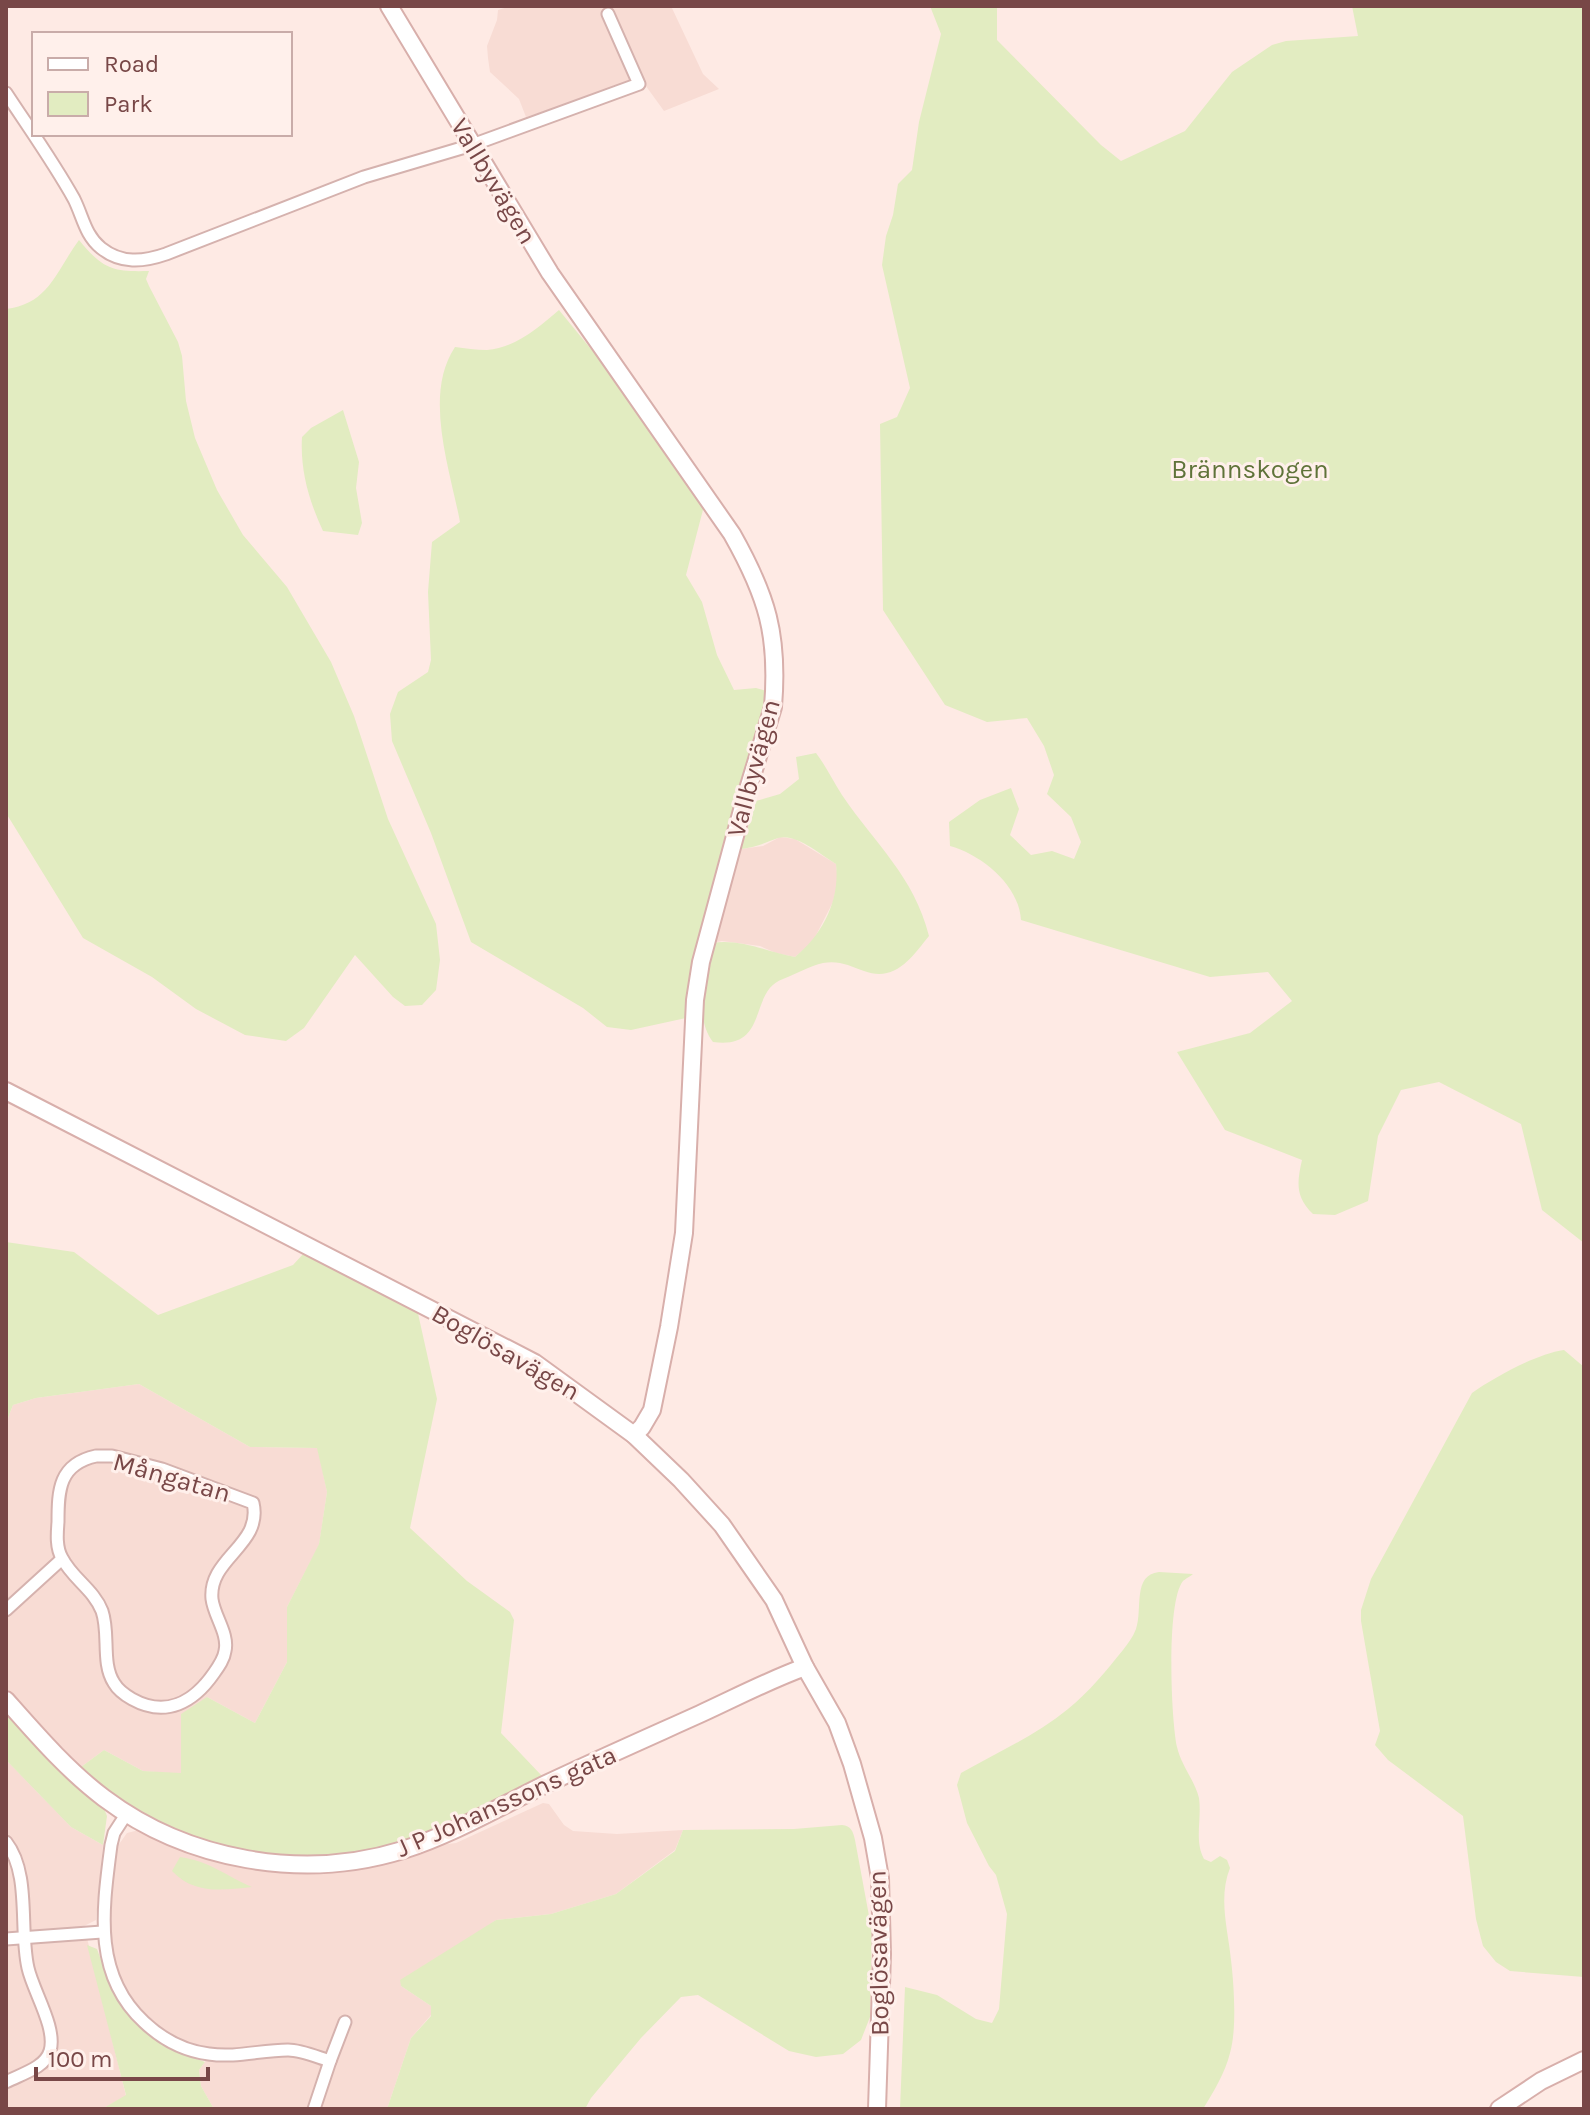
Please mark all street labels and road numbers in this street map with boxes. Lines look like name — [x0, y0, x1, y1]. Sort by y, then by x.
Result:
street label: Vallbyvägen — [444, 113, 543, 250]
street label: Vallbyvägen — [720, 696, 787, 840]
street label: Boglösavägen — [426, 1298, 585, 1407]
street label: Mångatan — [110, 1446, 234, 1509]
street label: J P Johanssons gata — [391, 1739, 621, 1864]
street label: Boglösavägen — [862, 1870, 895, 2036]

